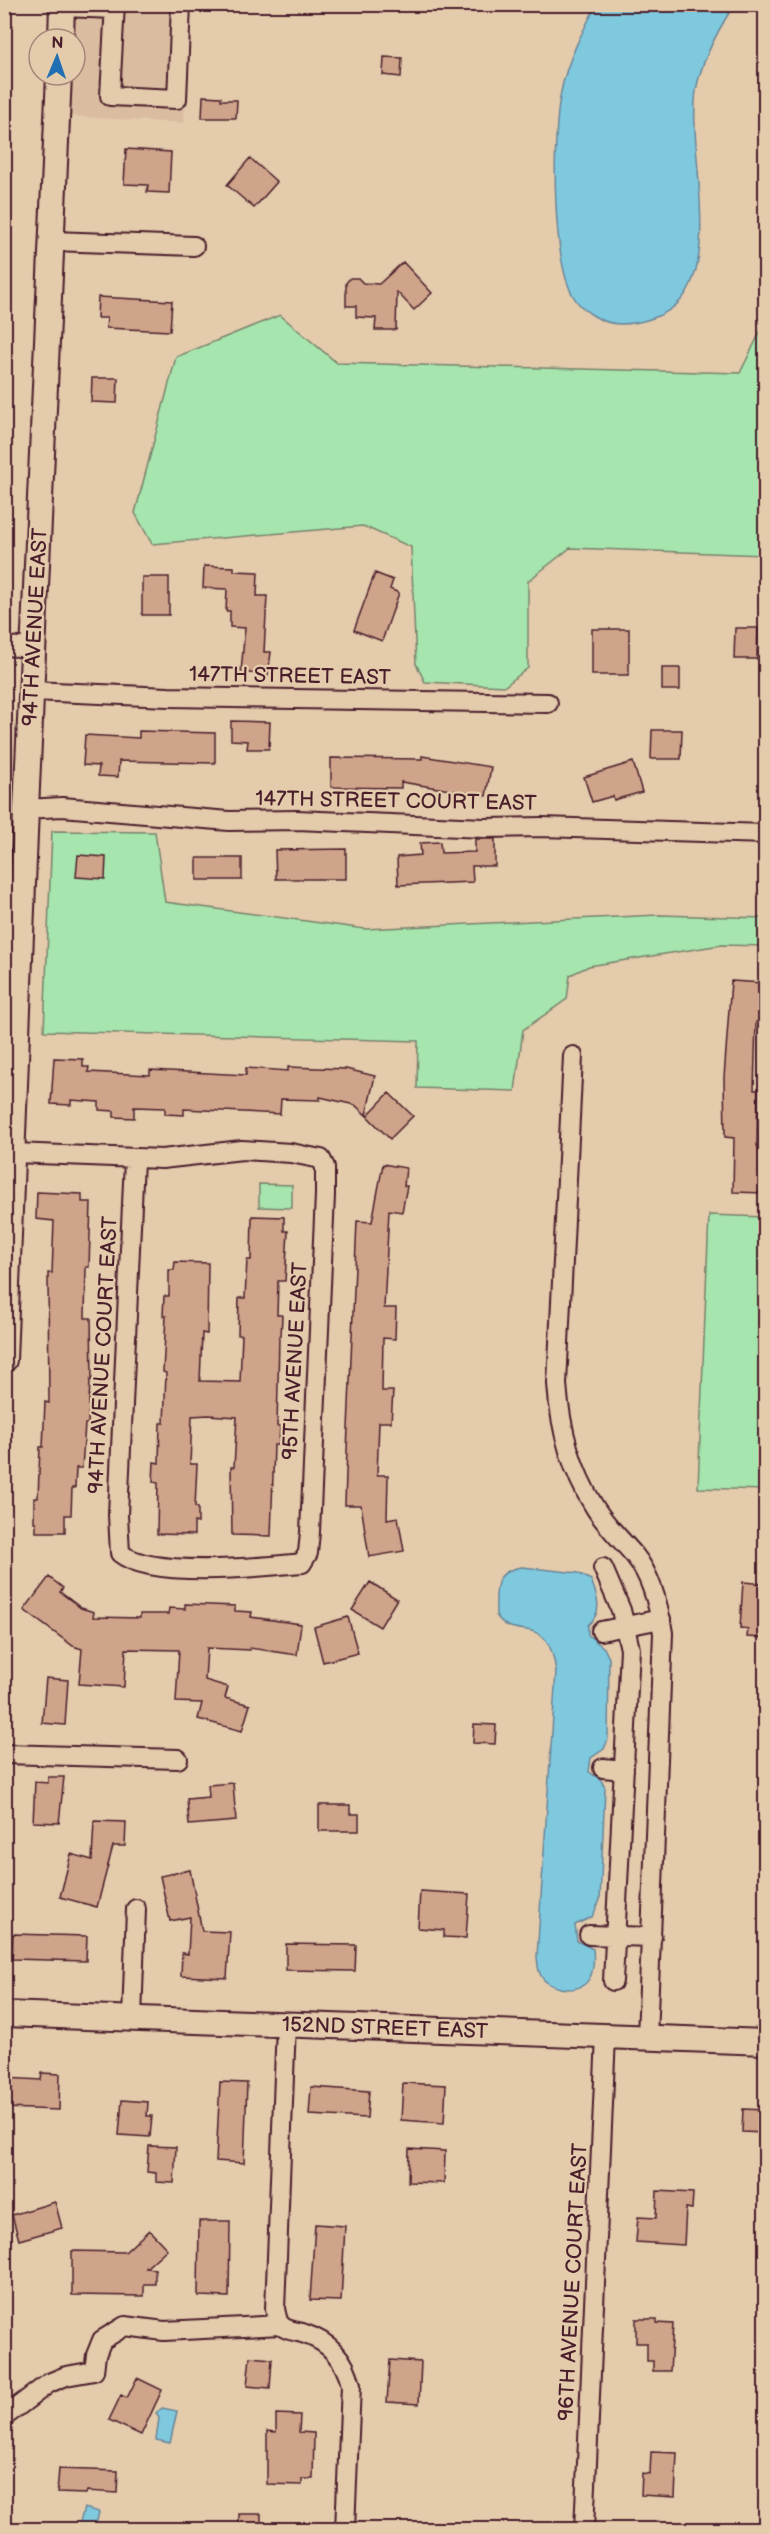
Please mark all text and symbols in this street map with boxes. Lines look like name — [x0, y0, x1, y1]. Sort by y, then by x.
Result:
north arrow — [27, 27, 87, 87]
text: N — [51, 34, 64, 53]
street label: 94TH AVENUE EAST — [17, 527, 53, 727]
street label: 147TH STREET EAST — [189, 662, 392, 690]
street label: 147TH STREET COURT EAST — [255, 786, 537, 816]
street label: 94TH AVENUE COURT EAST — [83, 1215, 123, 1495]
street label: 95TH AVENUE EAST — [277, 1261, 313, 1461]
street label: 152ND STREET EAST — [281, 2012, 489, 2044]
street label: 96TH AVENUE COURT EAST — [553, 2142, 593, 2422]

